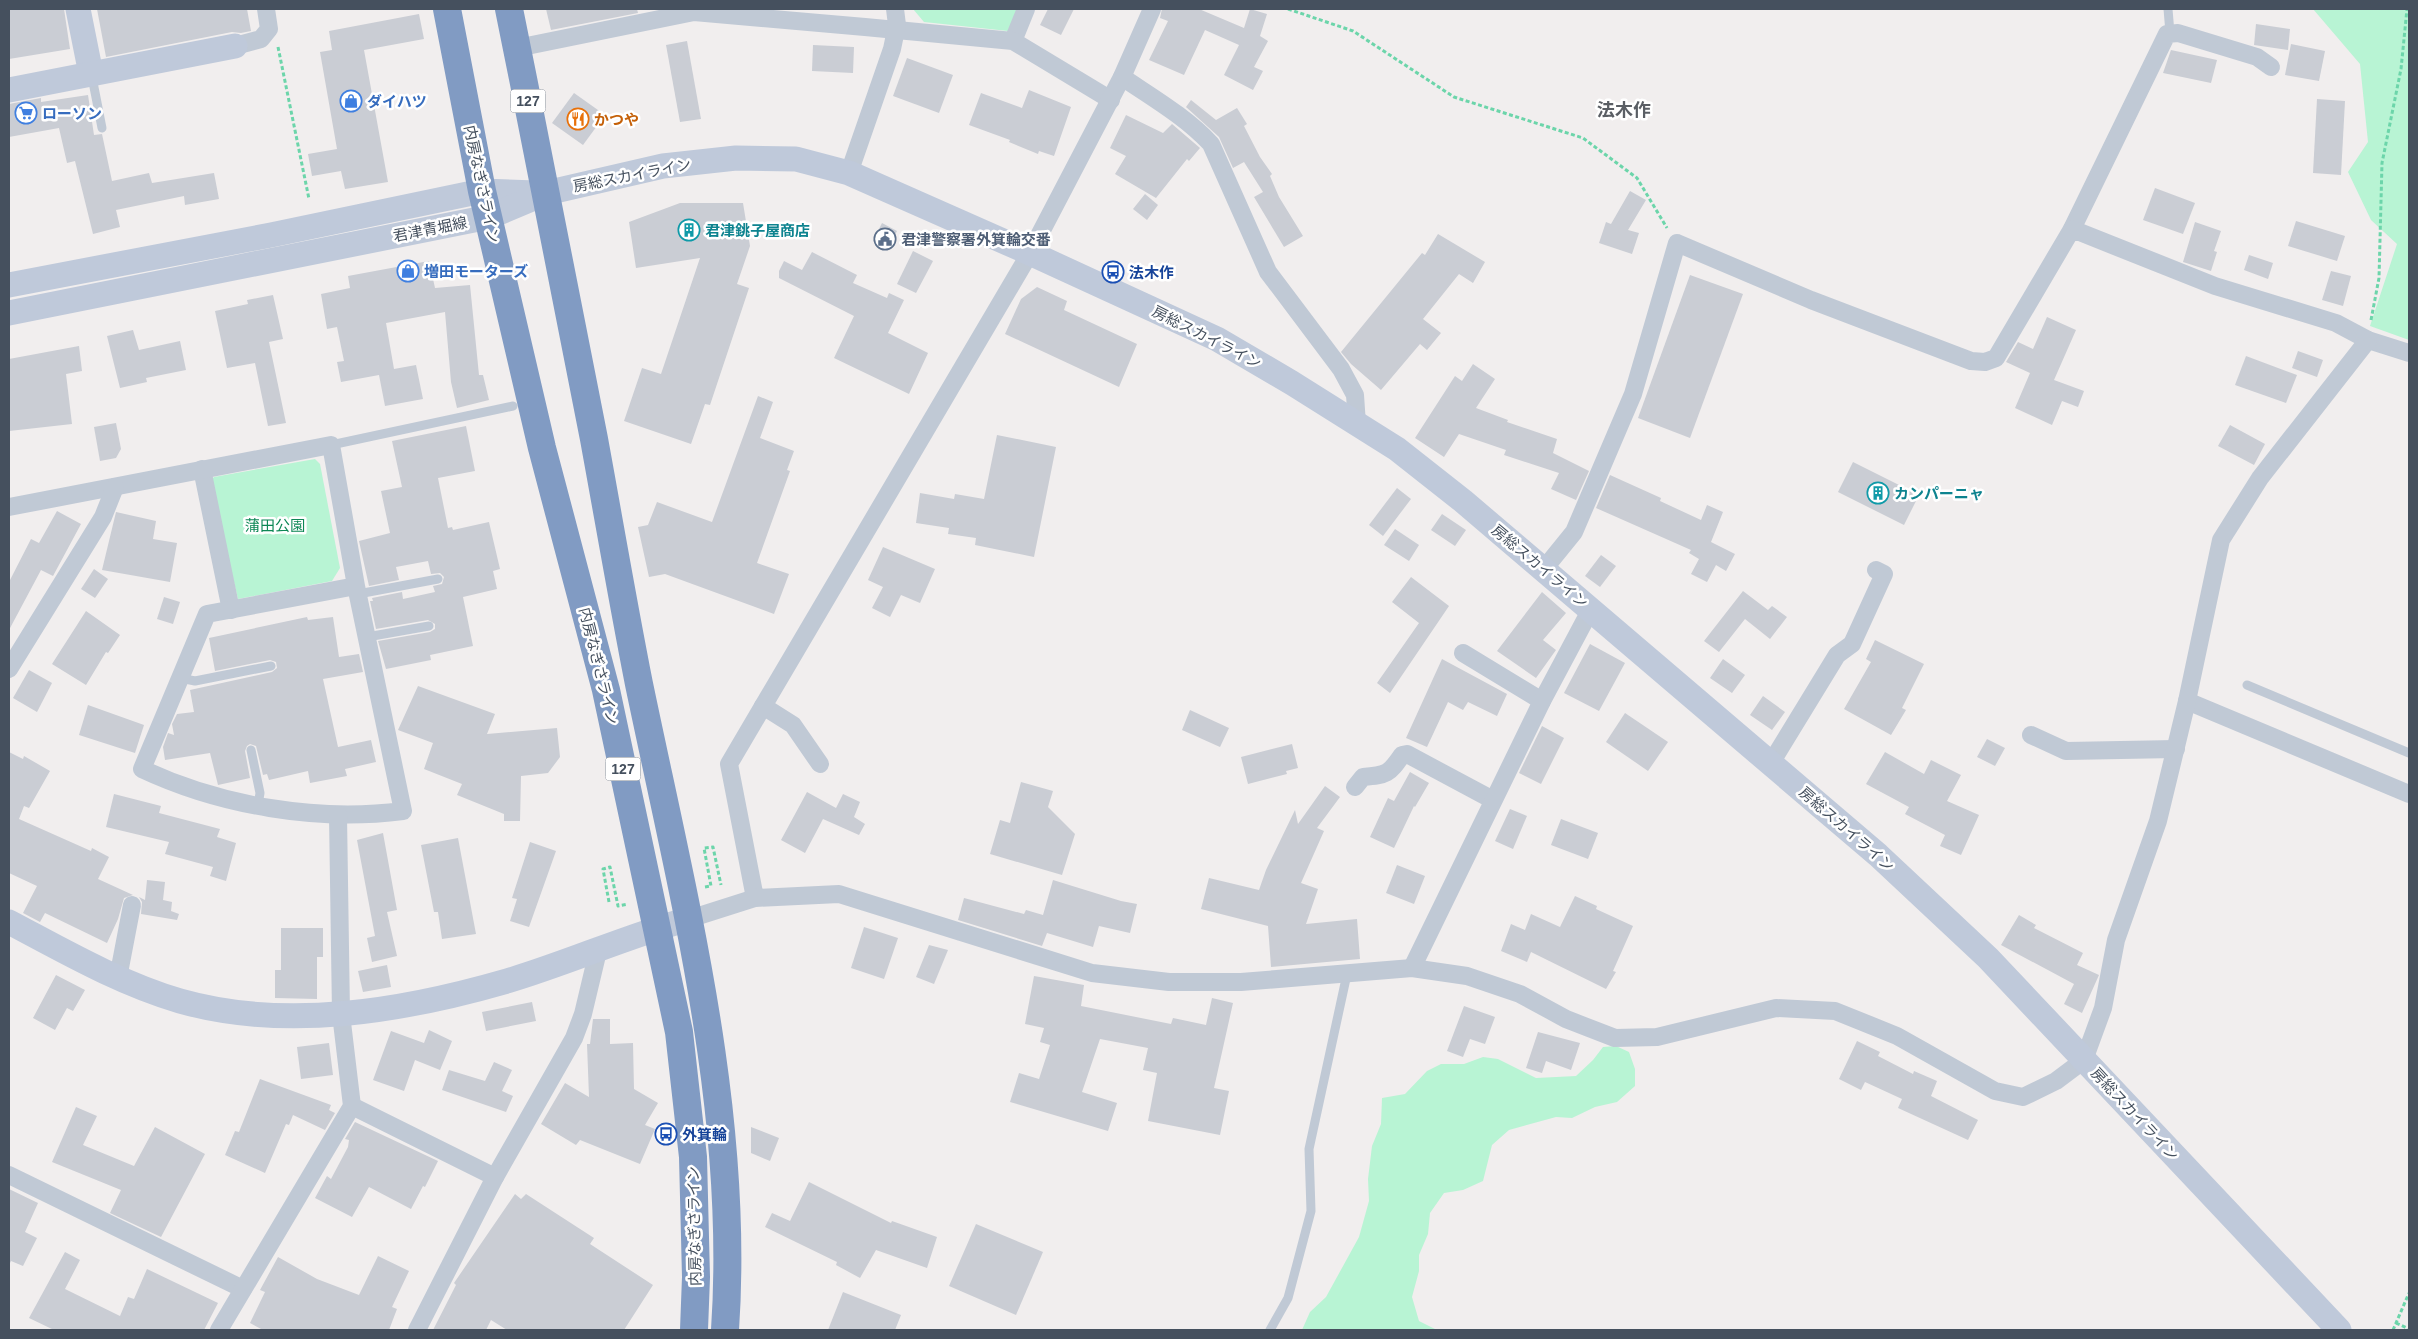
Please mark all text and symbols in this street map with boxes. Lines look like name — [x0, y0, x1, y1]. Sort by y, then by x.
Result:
shop icon: ダイハツ — [339, 89, 363, 113]
road number: 127 — [510, 90, 546, 112]
place label: ダイハツ — [367, 93, 427, 110]
district label: 法木作 — [1597, 100, 1651, 120]
supermarket icon: ローソン — [14, 101, 38, 125]
place label: ローソン — [42, 105, 102, 122]
restaurant icon: かつや — [566, 107, 590, 131]
place label: かつや — [594, 111, 639, 128]
street label: 内房なぎさライン — [461, 124, 503, 244]
street label: 房総スカイライン — [571, 155, 693, 195]
street label: 君津青堀線 — [392, 213, 468, 245]
building icon: 君津銚子屋商店 — [677, 218, 701, 242]
place label: 君津銚子屋商店 — [705, 222, 810, 239]
public building icon: 君津警察署外箕輪交番 — [873, 227, 897, 251]
place label: 君津警察署外箕輪交番 — [901, 231, 1051, 248]
shop icon: 増田モーターズ — [396, 259, 420, 283]
bus stop icon: 法木作 — [1101, 260, 1125, 284]
place label: 増田モーターズ — [424, 263, 528, 280]
place label: 法木作 — [1129, 264, 1174, 281]
street label: 房総スカイライン — [1150, 302, 1264, 372]
building icon: カンパーニャ — [1866, 481, 1890, 505]
place label: カンパーニャ — [1894, 485, 1984, 502]
park label: 蒲田公園 — [245, 517, 305, 534]
street label: 房総スカイライン — [1489, 521, 1591, 611]
street label: 内房なぎさライン — [576, 606, 622, 726]
road number: 127 — [606, 758, 640, 781]
street label: 房総スカイライン — [1796, 783, 1898, 875]
street label: 房総スカイライン — [2088, 1064, 2182, 1164]
bus stop icon: 外箕輪 — [654, 1122, 678, 1146]
place label: 外箕輪 — [682, 1126, 727, 1143]
street label: 内房なぎさライン — [684, 1166, 704, 1286]

